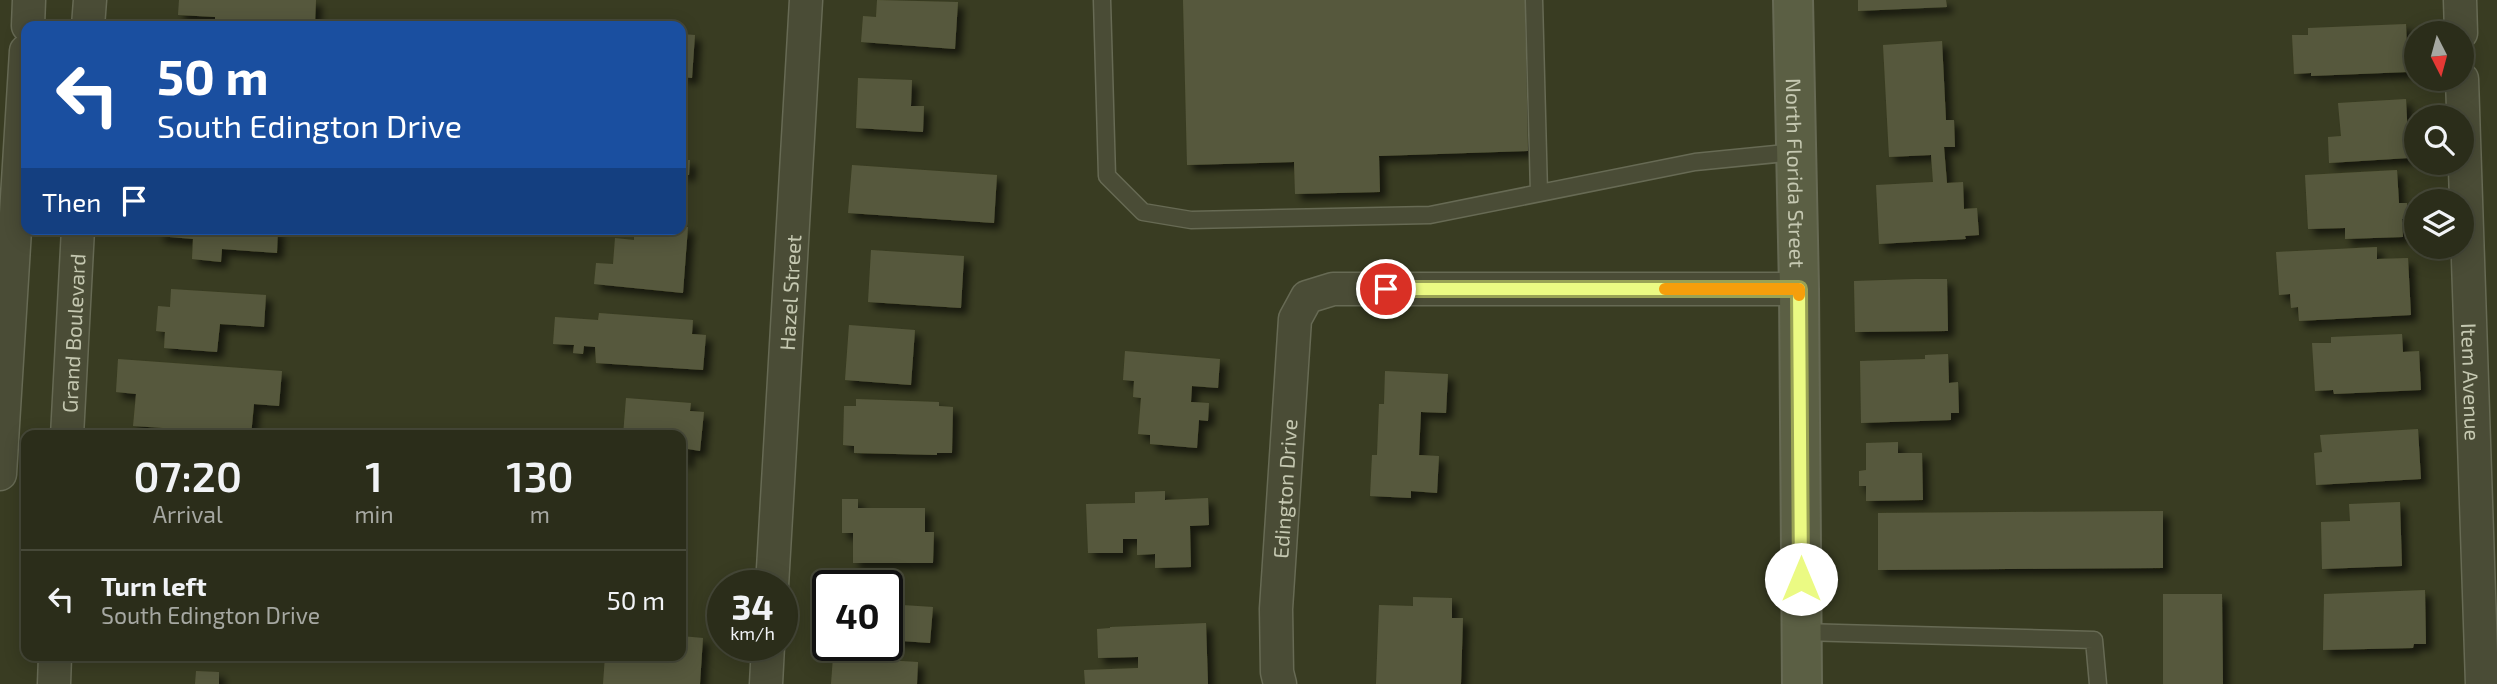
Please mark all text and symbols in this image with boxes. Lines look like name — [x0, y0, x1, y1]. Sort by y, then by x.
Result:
north arrow — [2404, 21, 2474, 91]
map controls — [2404, 21, 2474, 259]
text: 50 m — [157, 46, 269, 105]
icon: left — [42, 49, 133, 140]
street label: North Florida Street — [1782, 78, 1811, 268]
button: search — [2404, 105, 2474, 175]
text: South Edington Drive — [157, 106, 462, 144]
icon: arrive — [115, 182, 153, 220]
text: Then — [42, 186, 101, 217]
button: layers — [2404, 189, 2474, 259]
street label: Hazel Street — [773, 234, 805, 351]
street label: Grand Boulevard — [56, 253, 89, 413]
pin — [1356, 259, 1416, 319]
icon: arrive — [1367, 270, 1405, 308]
street label: Item Avenue — [2458, 323, 2486, 441]
street label: Edington Drive — [1267, 418, 1301, 559]
text: 07:20 — [134, 450, 242, 500]
text: 1 — [365, 450, 383, 500]
text: 130 — [506, 450, 573, 500]
text: Arrival — [153, 500, 223, 528]
text: min — [354, 500, 394, 528]
text: m — [530, 500, 550, 528]
position arrow — [1764, 542, 1838, 616]
text: Turn left — [101, 570, 207, 601]
speed limit sign: 40 — [812, 570, 903, 661]
icon: left — [42, 580, 80, 618]
text: 50 m — [607, 584, 665, 615]
text: 34 — [731, 585, 774, 627]
text: South Edington Drive — [101, 601, 320, 629]
text: km/h — [730, 622, 775, 644]

